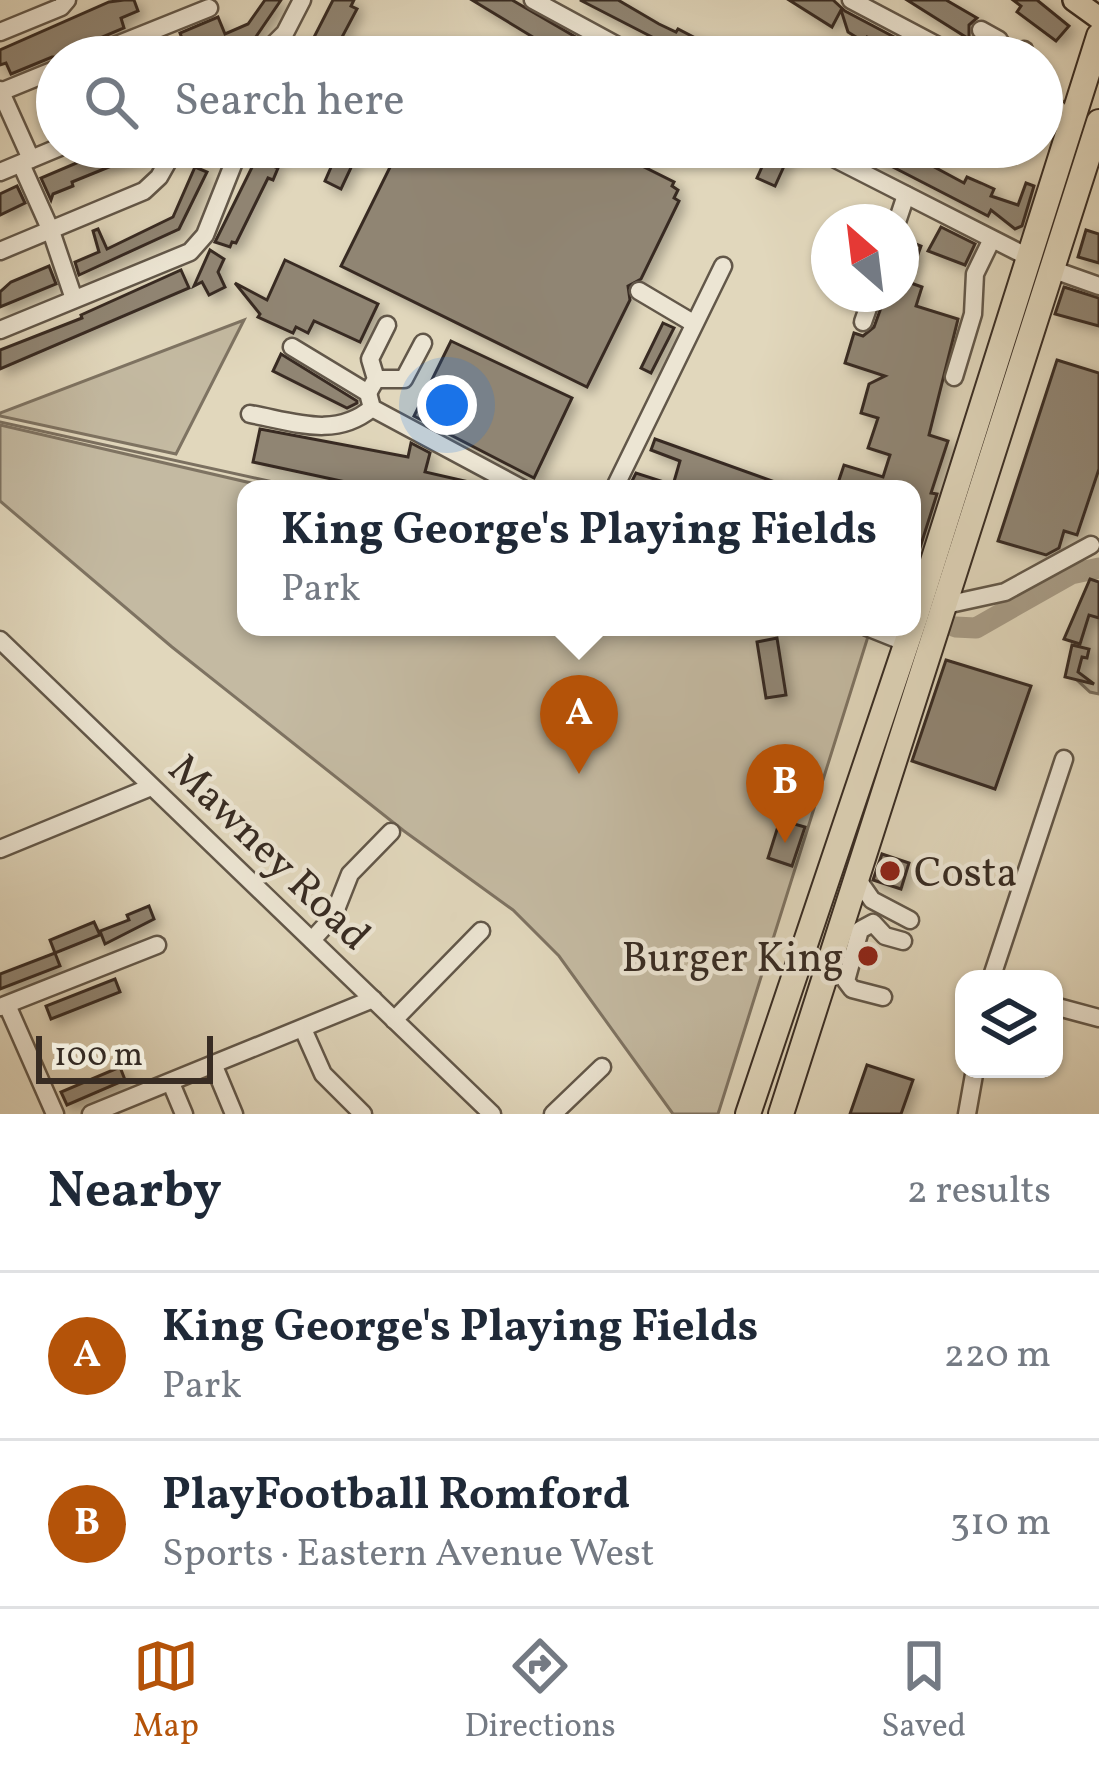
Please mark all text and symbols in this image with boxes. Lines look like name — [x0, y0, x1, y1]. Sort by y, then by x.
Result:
search box — [36, 36, 1063, 168]
icon: search — [78, 69, 144, 135]
text: Search here — [174, 71, 405, 134]
north arrow — [811, 204, 919, 312]
your location — [417, 375, 477, 435]
popup — [237, 480, 921, 636]
text: King George's Playing Fields — [281, 500, 877, 563]
text: Park — [281, 563, 361, 617]
pin: A — [540, 675, 618, 774]
street label: Mawney Road — [154, 743, 382, 966]
pin: B — [746, 744, 824, 843]
place label: Costa — [914, 846, 1017, 905]
marker: Costa — [877, 858, 903, 884]
place label: Burger King — [622, 931, 844, 990]
marker: Burger King — [855, 943, 881, 969]
map controls — [955, 970, 1063, 1078]
button: layers — [955, 970, 1063, 1078]
scale bar — [36, 1030, 213, 1083]
text: 100 m — [54, 1034, 143, 1080]
text: Nearby — [48, 1157, 222, 1228]
text: 2 results — [907, 1165, 1051, 1219]
text: King George's Playing Fields — [162, 1297, 758, 1360]
text: A — [73, 1329, 101, 1383]
text: 220 m — [944, 1329, 1051, 1383]
text: Park — [162, 1360, 242, 1414]
text: PlayFootball Romford — [162, 1465, 630, 1528]
text: B — [74, 1497, 100, 1551]
text: 310 m — [950, 1497, 1051, 1551]
text: Sports · Eastern Avenue West — [162, 1528, 654, 1582]
tab: Map — [133, 1633, 199, 1751]
tab: Directions — [464, 1633, 616, 1751]
tab: Saved — [881, 1633, 966, 1751]

